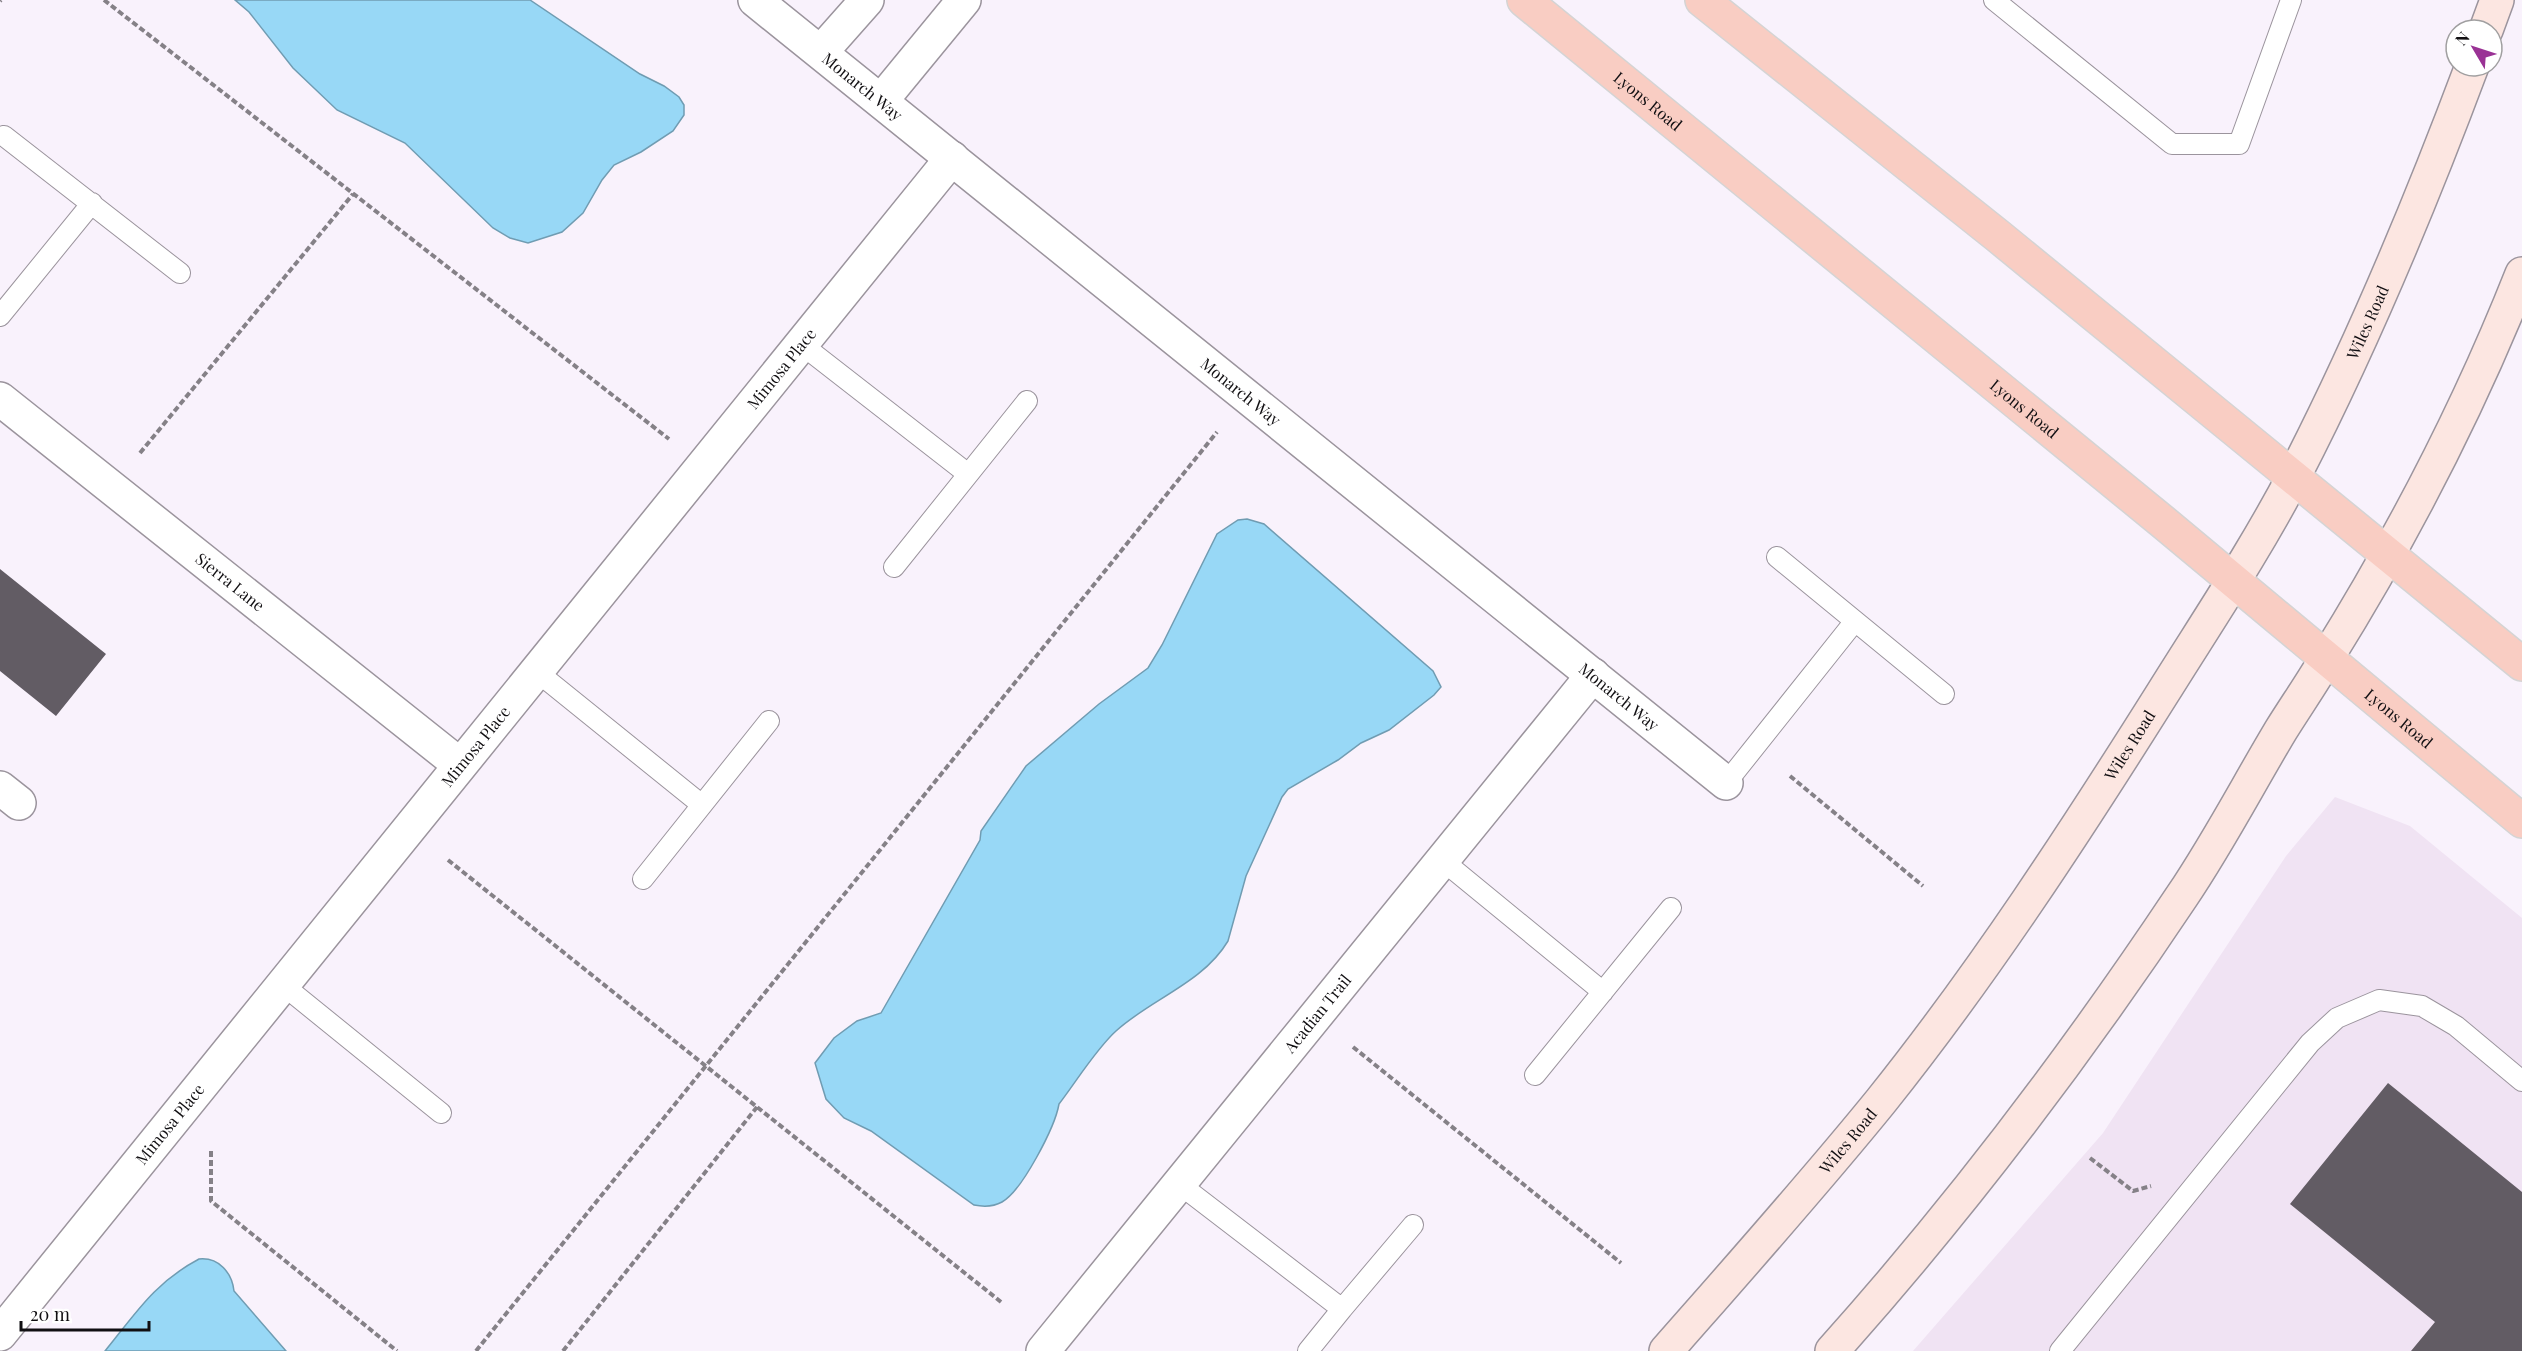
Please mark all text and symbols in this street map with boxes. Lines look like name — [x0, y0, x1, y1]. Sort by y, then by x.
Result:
north arrow — [2444, 18, 2504, 78]
text: N — [2450, 27, 2474, 49]
street label: Monarch Way — [818, 48, 907, 125]
street label: Lyons Road — [1610, 67, 1687, 135]
street label: Wiles Road — [2341, 282, 2393, 363]
street label: Mimosa Place — [742, 324, 820, 413]
street label: Monarch Way — [1197, 353, 1285, 430]
street label: Lyons Road — [1986, 374, 2063, 442]
street label: Sierra Lane — [192, 548, 269, 616]
street label: Monarch Way — [1575, 658, 1664, 735]
street label: Lyons Road — [2361, 684, 2437, 752]
street label: Mimosa Place — [436, 701, 514, 791]
street label: Wiles Road — [2099, 706, 2159, 785]
street label: Acadian Trail — [1278, 969, 1356, 1058]
street label: Mimosa Place — [130, 1079, 209, 1169]
street label: Wiles Road — [1814, 1104, 1881, 1178]
scale bar — [21, 1294, 148, 1332]
text: 20 m — [30, 1302, 70, 1326]

